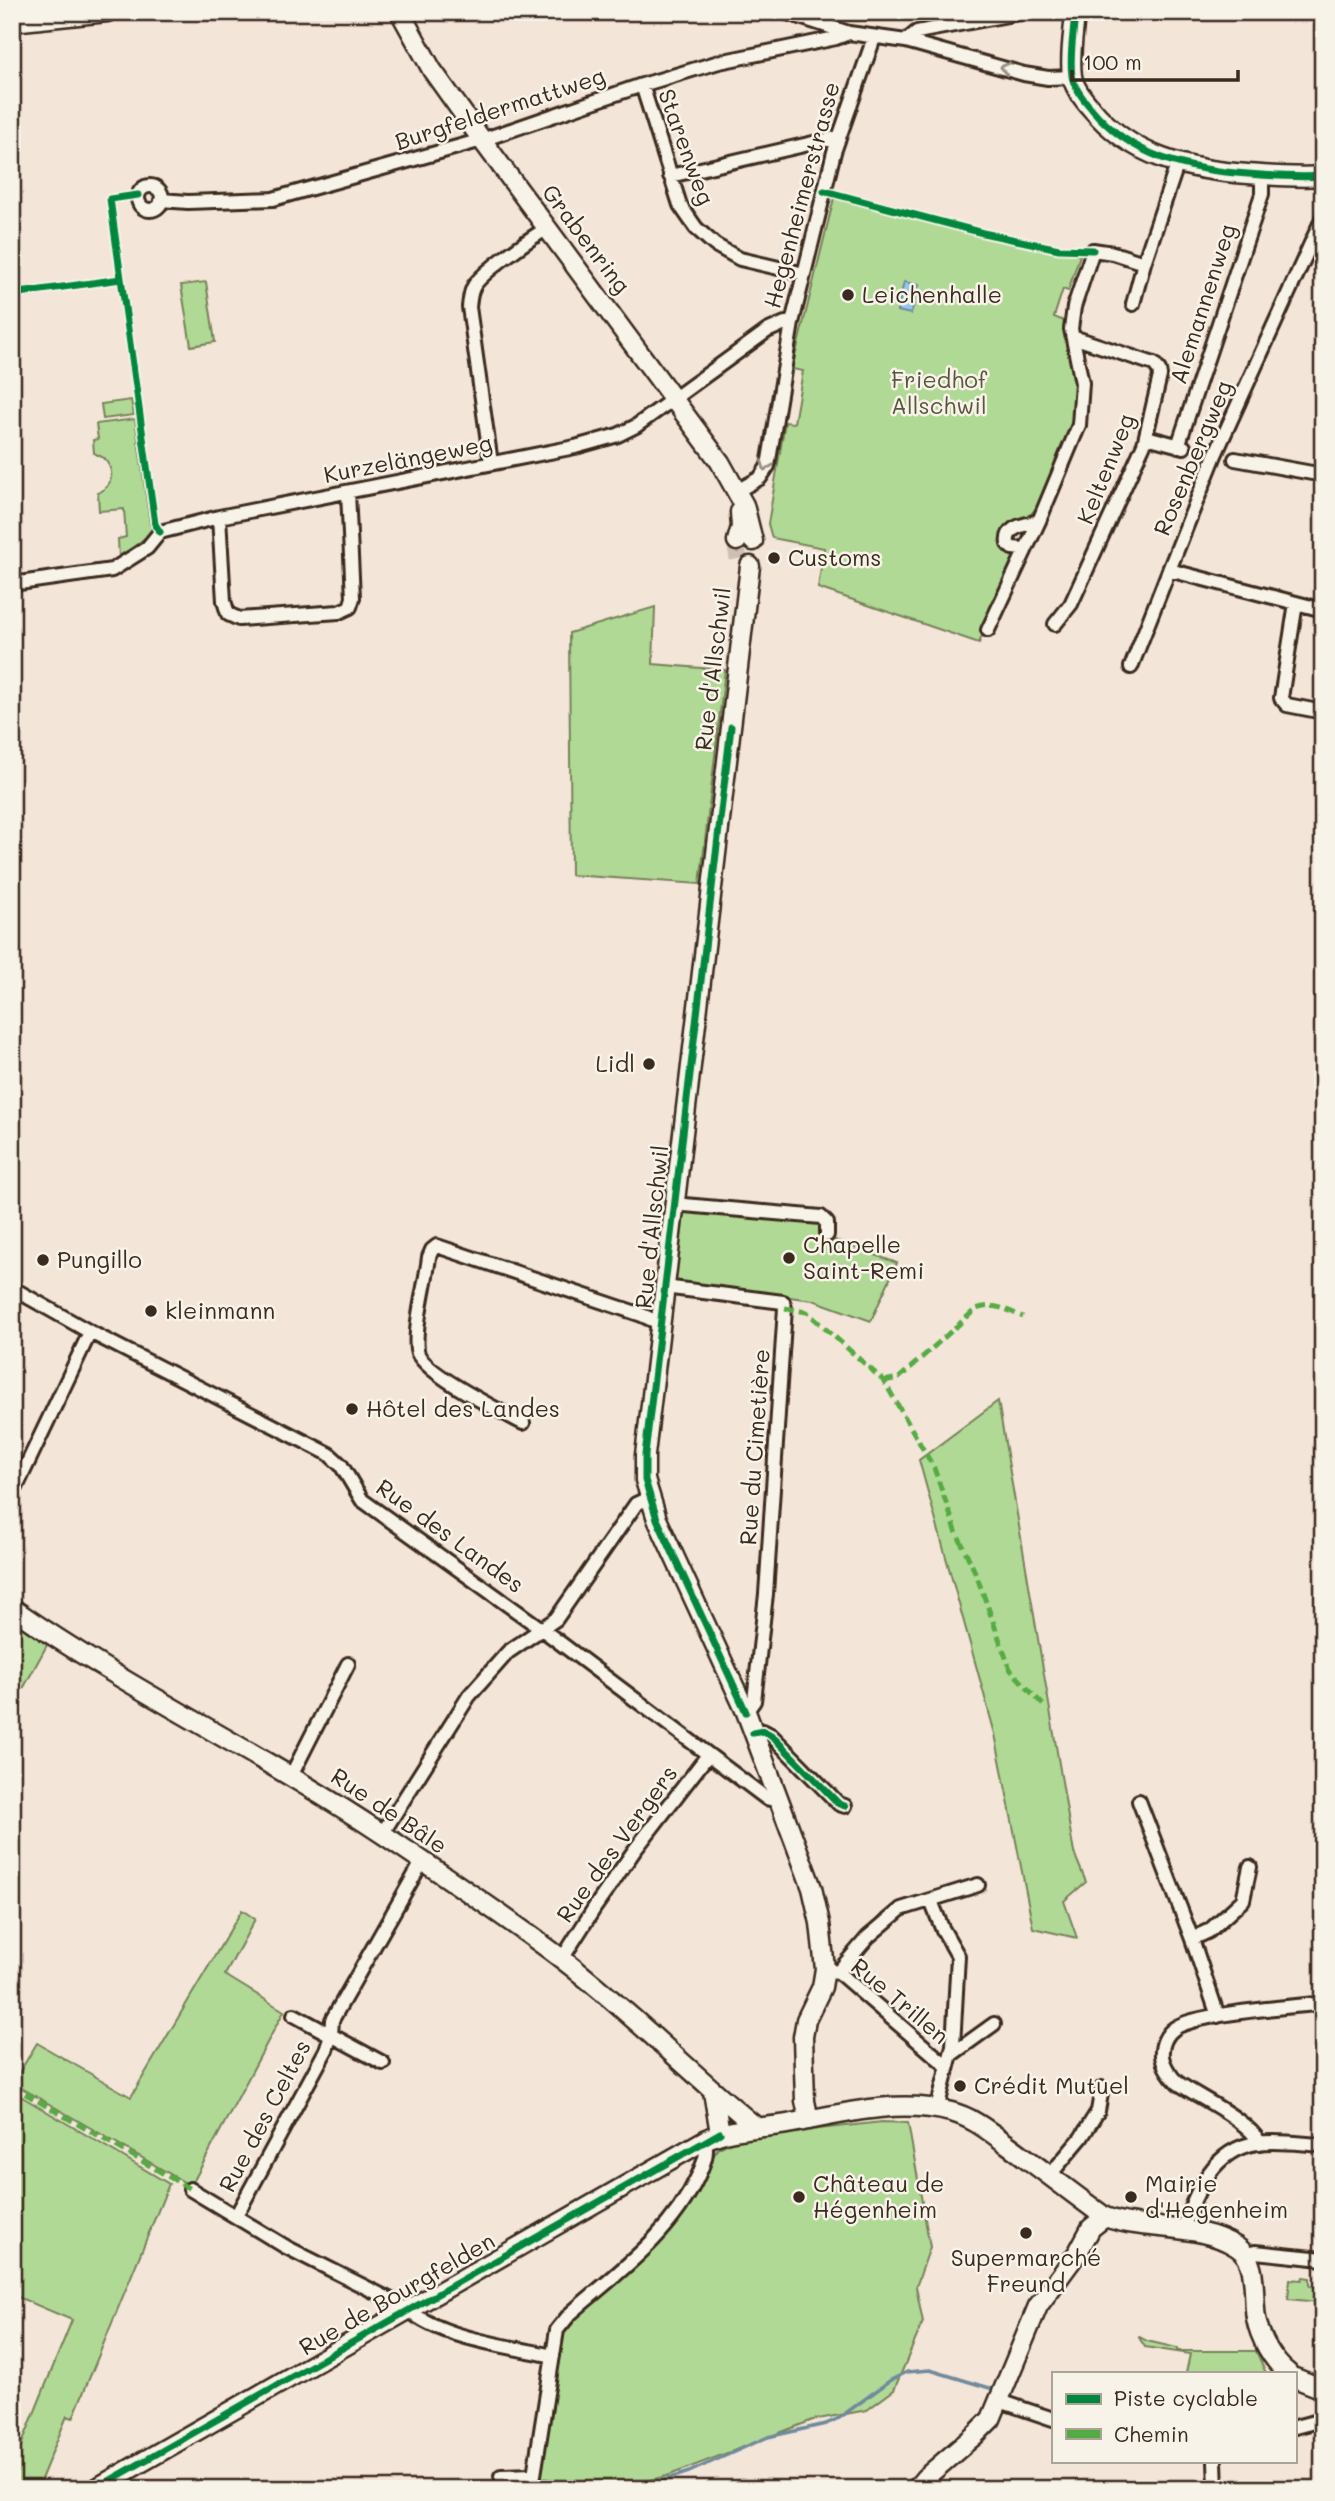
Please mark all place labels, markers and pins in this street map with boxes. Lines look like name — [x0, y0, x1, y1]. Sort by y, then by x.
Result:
place label: Leichenhalle — [862, 279, 1002, 309]
marker: Leichenhalle — [840, 287, 856, 303]
place label: Customs — [788, 542, 881, 572]
marker: Customs — [766, 550, 782, 566]
place label: Lidl — [596, 1048, 635, 1078]
marker: Lidl — [641, 1056, 657, 1072]
place label: Chapelle Saint-Remi — [803, 1229, 924, 1285]
place label: Pungillo — [57, 1244, 142, 1274]
marker: Chapelle Saint-Remi — [781, 1250, 797, 1266]
marker: Pungillo — [35, 1252, 51, 1268]
place label: kleinmann — [165, 1295, 275, 1325]
marker: kleinmann — [143, 1303, 159, 1319]
place label: Hôtel des Landes — [366, 1393, 560, 1423]
marker: Hôtel des Landes — [344, 1401, 360, 1417]
place label: Crédit Mutuel — [974, 2070, 1129, 2100]
marker: Crédit Mutuel — [952, 2078, 968, 2094]
place label: Château de Hégenheim — [813, 2168, 944, 2224]
place label: Mairie d'Hegenheim — [1145, 2168, 1288, 2224]
marker: Château de Hégenheim — [791, 2189, 807, 2205]
marker: Mairie d'Hegenheim — [1123, 2189, 1139, 2205]
marker: Supermarché Freund — [1018, 2225, 1034, 2241]
place label: Supermarché Freund — [951, 2242, 1101, 2298]

